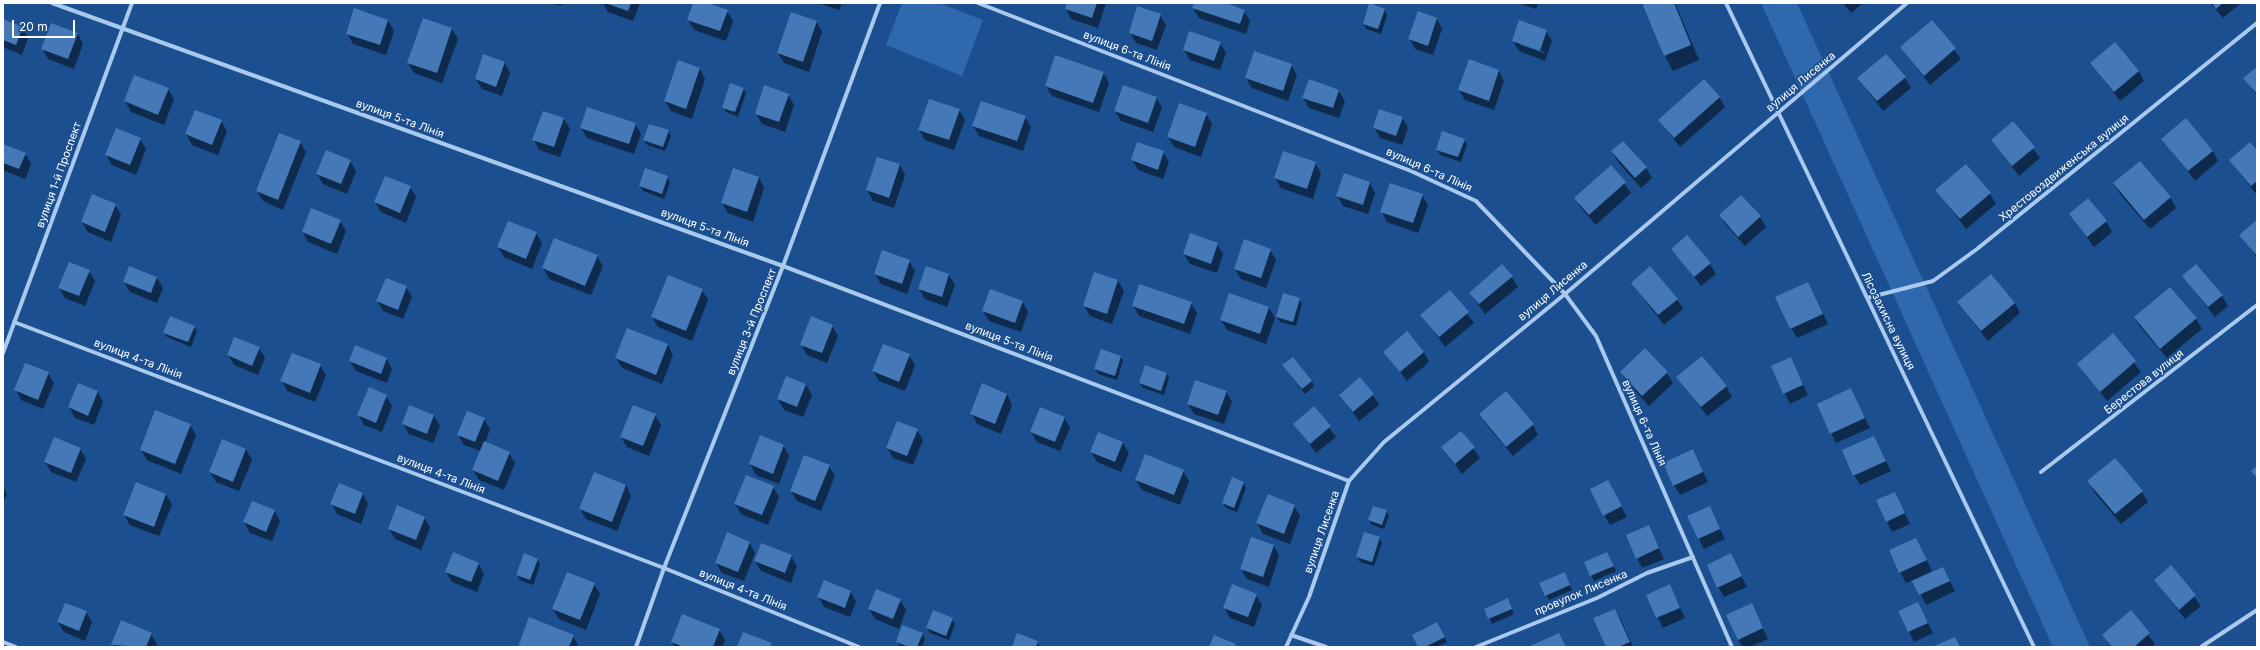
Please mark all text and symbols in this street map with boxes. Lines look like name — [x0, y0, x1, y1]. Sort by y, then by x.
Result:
scale bar — [14, 12, 77, 38]
text: 20 m — [19, 19, 48, 34]
street label: вулиця 6-та Лінія — [1081, 28, 1173, 74]
street label: вулиця Лисенка — [1764, 49, 1838, 115]
street label: вулиця 5-та Лінія — [354, 97, 446, 141]
street label: Хрестовоздвиженська вулиця — [1997, 112, 2131, 224]
street label: вулиця 1-й Проспект — [34, 120, 84, 230]
street label: вулиця 6-та Лінія — [1384, 145, 1474, 195]
street label: вулиця 5-та Лінія — [659, 206, 751, 250]
street label: вулиця Лисенка — [1516, 258, 1590, 324]
street label: вулиця 3-й Проспект — [725, 267, 779, 377]
street label: Лісозахисна вулиця — [1859, 270, 1917, 372]
street label: вулиця 5-та Лінія — [963, 319, 1055, 365]
street label: вулиця 4-та Лінія — [92, 336, 184, 382]
street label: Берестова вулиця — [2102, 347, 2186, 417]
street label: вулиця 6-та Лінія — [1619, 378, 1669, 468]
street label: вулиця 4-та Лінія — [395, 451, 487, 497]
street label: вулиця Лисенка — [1302, 489, 1342, 575]
street label: вулиця 4-та Лінія — [697, 566, 789, 614]
street label: провулок Лисенка — [1533, 567, 1629, 619]

